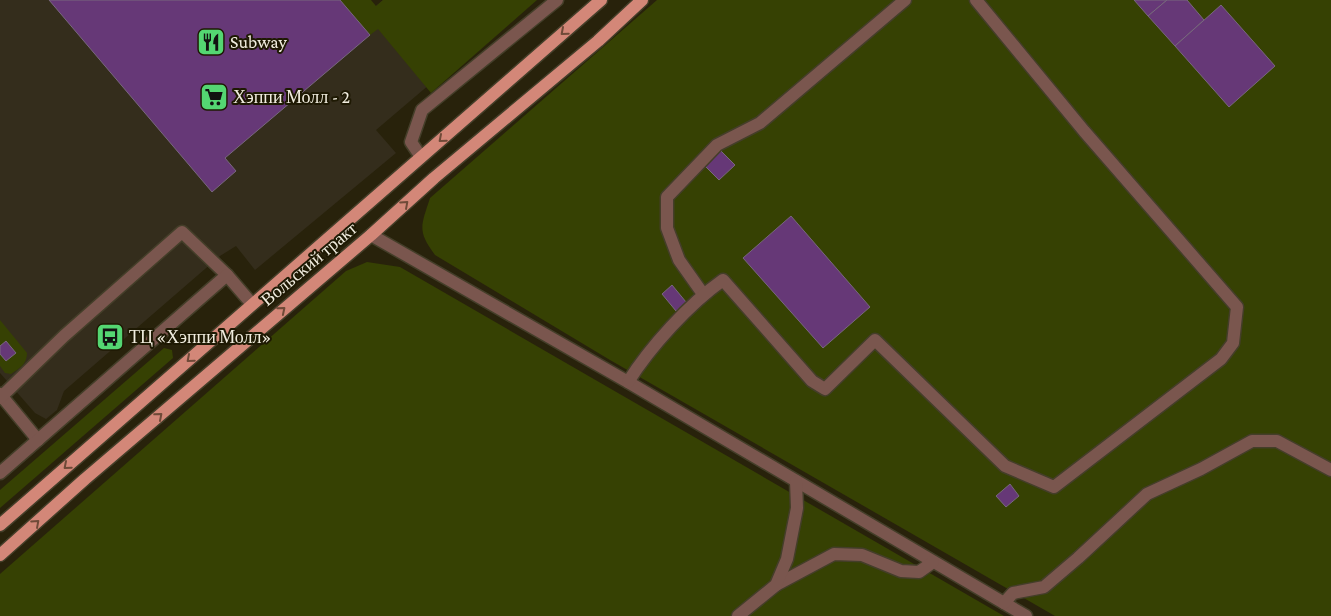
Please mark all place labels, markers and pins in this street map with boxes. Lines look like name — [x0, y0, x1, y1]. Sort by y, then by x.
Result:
restaurant icon: Subway — [196, 27, 226, 57]
place label: Subway — [230, 32, 288, 52]
supermarket icon: Хэппи Молл - 2 — [199, 82, 229, 112]
place label: Хэппи Молл - 2 — [233, 87, 350, 107]
bus stop icon: ТЦ «Хэппи Молл» — [95, 322, 125, 352]
place label: ТЦ «Хэппи Молл» — [129, 327, 271, 347]

